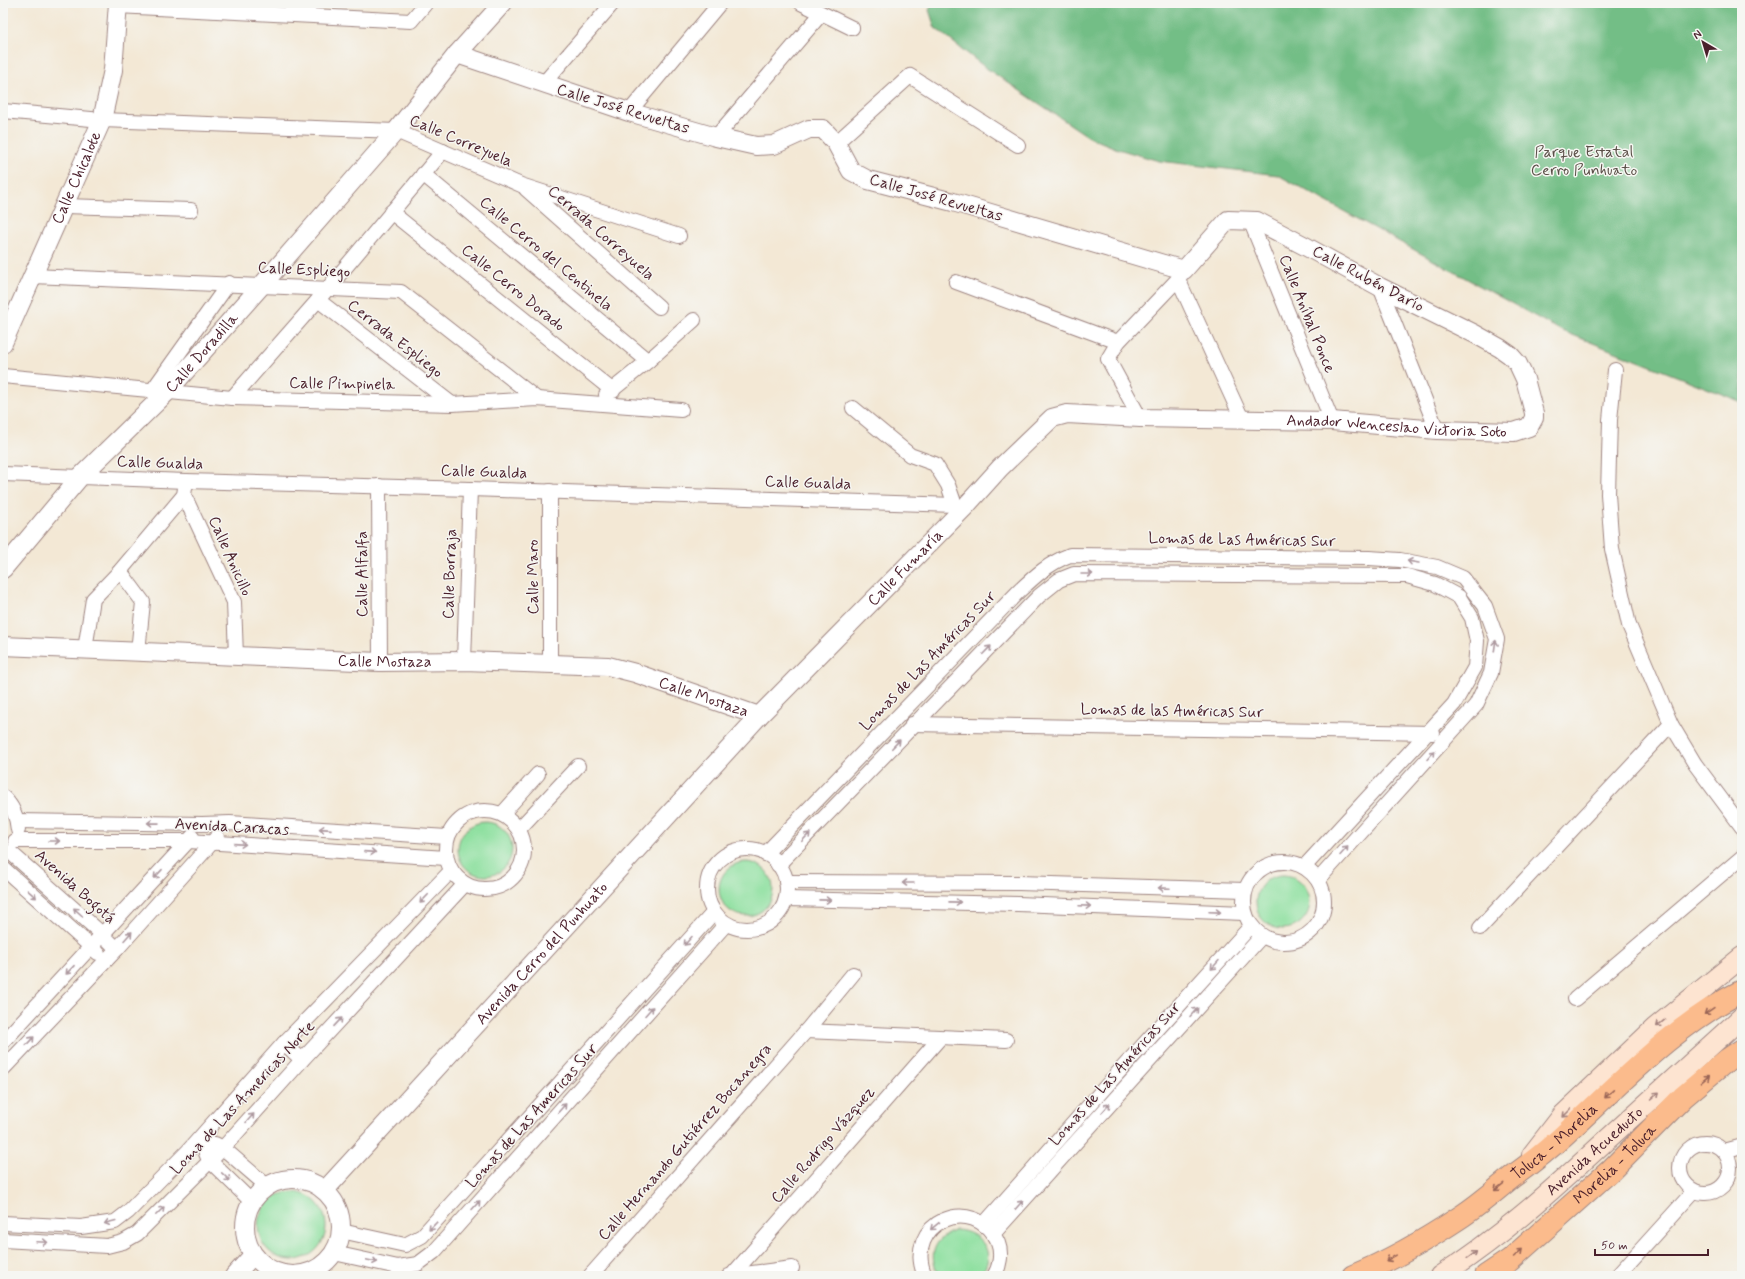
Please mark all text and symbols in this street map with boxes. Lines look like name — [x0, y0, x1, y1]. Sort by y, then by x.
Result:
north arrow — [1683, 22, 1723, 62]
text: N — [1690, 27, 1705, 43]
street label: Calle José Revueltas — [554, 79, 692, 139]
street label: Calle Correyuela — [406, 110, 516, 172]
street label: Calle Chicalote — [47, 127, 106, 227]
park label: Parque Estatal Cerro Punhuato — [1531, 142, 1637, 181]
street label: Calle José Revueltas — [867, 169, 1005, 227]
street label: Cerrada Correyuela — [543, 181, 659, 285]
street label: Calle Cerro del Centinela — [475, 192, 617, 316]
street label: Calle Cerro Dorado — [457, 240, 569, 336]
street label: Calle Rubén Darío — [1308, 241, 1428, 317]
street label: Calle Aníbal Ponce — [1274, 252, 1340, 377]
street label: Calle Espliego — [257, 257, 351, 283]
street label: Cerrada Espliego — [343, 295, 447, 383]
street label: Calle Doradilla — [161, 308, 243, 397]
street label: Calle Pimpinela — [289, 373, 396, 395]
street label: Andador Wenceslao Victoria Soto — [1286, 410, 1507, 442]
street label: Calle Gualda — [116, 451, 204, 475]
street label: Calle Gualda — [440, 460, 528, 484]
street label: Calle Gualda — [764, 471, 852, 495]
street label: Calle Anicillo — [203, 513, 257, 599]
street label: Calle Fumaría — [863, 525, 948, 611]
street label: Calle Borraja — [438, 528, 462, 620]
street label: Lomas de Las Américas Sur — [1148, 528, 1336, 552]
street label: Calle Alfalfa — [352, 531, 373, 617]
street label: Calle Maro — [523, 539, 544, 615]
one-way arrow — [1407, 558, 1420, 566]
one-way arrow — [1080, 570, 1093, 578]
street label: Lomas de Las Américas Sur — [855, 586, 1001, 736]
one-way arrow — [1492, 640, 1499, 653]
one-way arrow — [982, 645, 992, 655]
street label: Calle Mostaza — [337, 650, 432, 673]
street label: Calle Mostaza — [656, 672, 752, 722]
street label: Lomas de las Américas Sur — [1080, 699, 1264, 723]
one-way arrow — [892, 739, 901, 749]
one-way arrow — [1426, 750, 1435, 760]
street label: Avenida Caracas — [174, 814, 290, 840]
one-way arrow — [147, 819, 160, 827]
one-way arrow — [319, 826, 332, 833]
one-way arrow — [801, 832, 810, 842]
one-way arrow — [47, 837, 60, 845]
one-way arrow — [233, 840, 246, 847]
street label: Avenida Bogotá — [29, 845, 120, 930]
one-way arrow — [1339, 846, 1348, 856]
one-way arrow — [363, 849, 376, 856]
one-way arrow — [153, 869, 163, 879]
street label: Avenida Cerro del Punhuato — [471, 877, 613, 1029]
one-way arrow — [902, 879, 915, 887]
one-way arrow — [1158, 884, 1171, 891]
one-way arrow — [27, 889, 38, 898]
one-way arrow — [419, 894, 429, 904]
one-way arrow — [818, 896, 831, 903]
one-way arrow — [948, 898, 961, 906]
one-way arrow — [1078, 903, 1091, 910]
one-way arrow — [73, 908, 83, 917]
one-way arrow — [1208, 908, 1221, 915]
one-way arrow — [124, 931, 133, 941]
one-way arrow — [683, 936, 693, 946]
one-way arrow — [1211, 960, 1220, 971]
one-way arrow — [65, 965, 75, 975]
street label: Lomas de Las Américas Sur — [1045, 997, 1186, 1151]
one-way arrow — [644, 1006, 654, 1016]
one-way arrow — [1189, 1007, 1198, 1017]
one-way arrow — [1703, 1007, 1714, 1015]
one-way arrow — [333, 1016, 342, 1027]
street label: Loma de Las Americas Norte — [166, 1017, 320, 1179]
one-way arrow — [1655, 1019, 1666, 1028]
one-way arrow — [25, 1036, 34, 1046]
street label: Lomas de Las Americas Sur — [461, 1039, 603, 1193]
street label: Calle Hernando Gutiérrez Bocanegra — [593, 1039, 777, 1245]
one-way arrow — [1700, 1074, 1710, 1083]
street label: Calle Rodrigo Vázquez — [766, 1082, 880, 1208]
one-way arrow — [1603, 1089, 1614, 1098]
one-way arrow — [1650, 1091, 1660, 1101]
street label: Toluca - Morelia — [1507, 1099, 1602, 1185]
street label: Avenida Acueducto — [1542, 1102, 1648, 1200]
one-way arrow — [558, 1103, 567, 1113]
one-way arrow — [1102, 1103, 1111, 1114]
one-way arrow — [1562, 1108, 1571, 1118]
one-way arrow — [246, 1112, 255, 1123]
street label: Morelia - Toluca — [1569, 1119, 1662, 1209]
one-way arrow — [221, 1172, 231, 1182]
one-way arrow — [1494, 1183, 1505, 1191]
one-way arrow — [471, 1200, 481, 1210]
one-way arrow — [1015, 1200, 1024, 1210]
one-way arrow — [155, 1206, 165, 1216]
one-way arrow — [104, 1219, 117, 1227]
one-way arrow — [428, 1221, 438, 1231]
one-way arrow — [930, 1222, 940, 1231]
scale bar — [1595, 1231, 1708, 1257]
text: 50 m — [1601, 1238, 1628, 1254]
one-way arrow — [35, 1239, 48, 1246]
one-way arrow — [1512, 1249, 1522, 1258]
one-way arrow — [1467, 1250, 1478, 1259]
one-way arrow — [1385, 1255, 1397, 1262]
one-way arrow — [365, 1257, 378, 1265]

